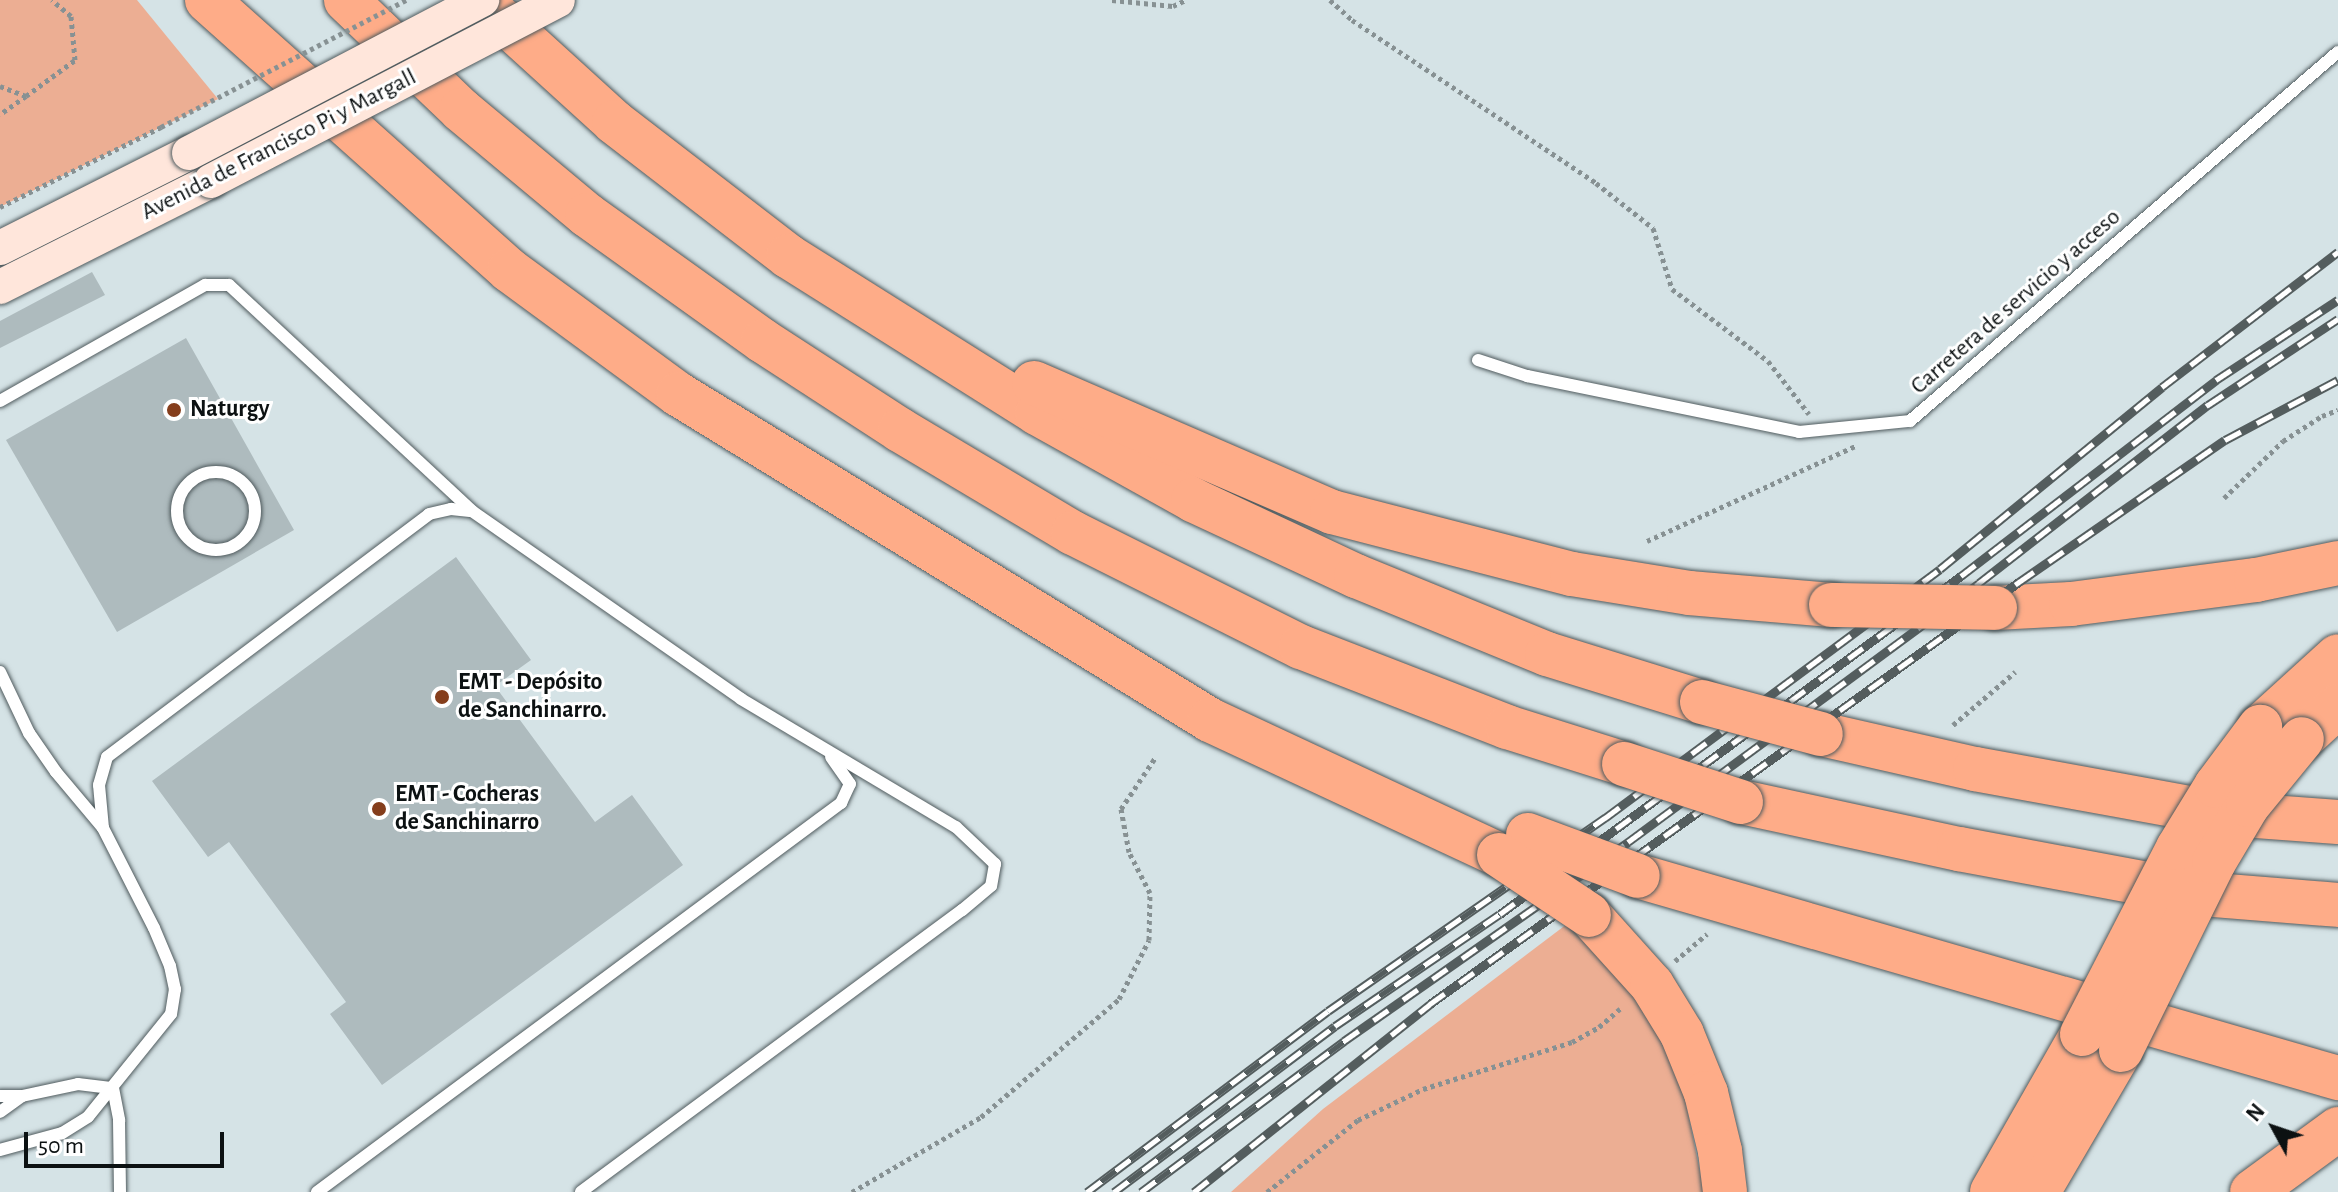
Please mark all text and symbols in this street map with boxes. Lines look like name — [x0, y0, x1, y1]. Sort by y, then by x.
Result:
street label: Avenida de Francisco Pi y Margall — [137, 63, 421, 227]
street label: Carretera de servicio y acceso — [1905, 203, 2127, 401]
place label: Naturgy — [190, 396, 270, 424]
marker: Naturgy — [165, 401, 183, 419]
place label: EMT - Depósito de Sanchinarro. — [458, 669, 607, 725]
marker: EMT - Depósito de Sanchinarro. — [433, 688, 451, 706]
place label: EMT - Cocheras de Sanchinarro — [395, 781, 539, 837]
marker: EMT - Cocheras de Sanchinarro — [370, 800, 388, 818]
north arrow — [2234, 1088, 2314, 1168]
text: N — [2242, 1100, 2269, 1126]
scale bar — [28, 1116, 228, 1166]
text: 50 m — [38, 1134, 84, 1158]

